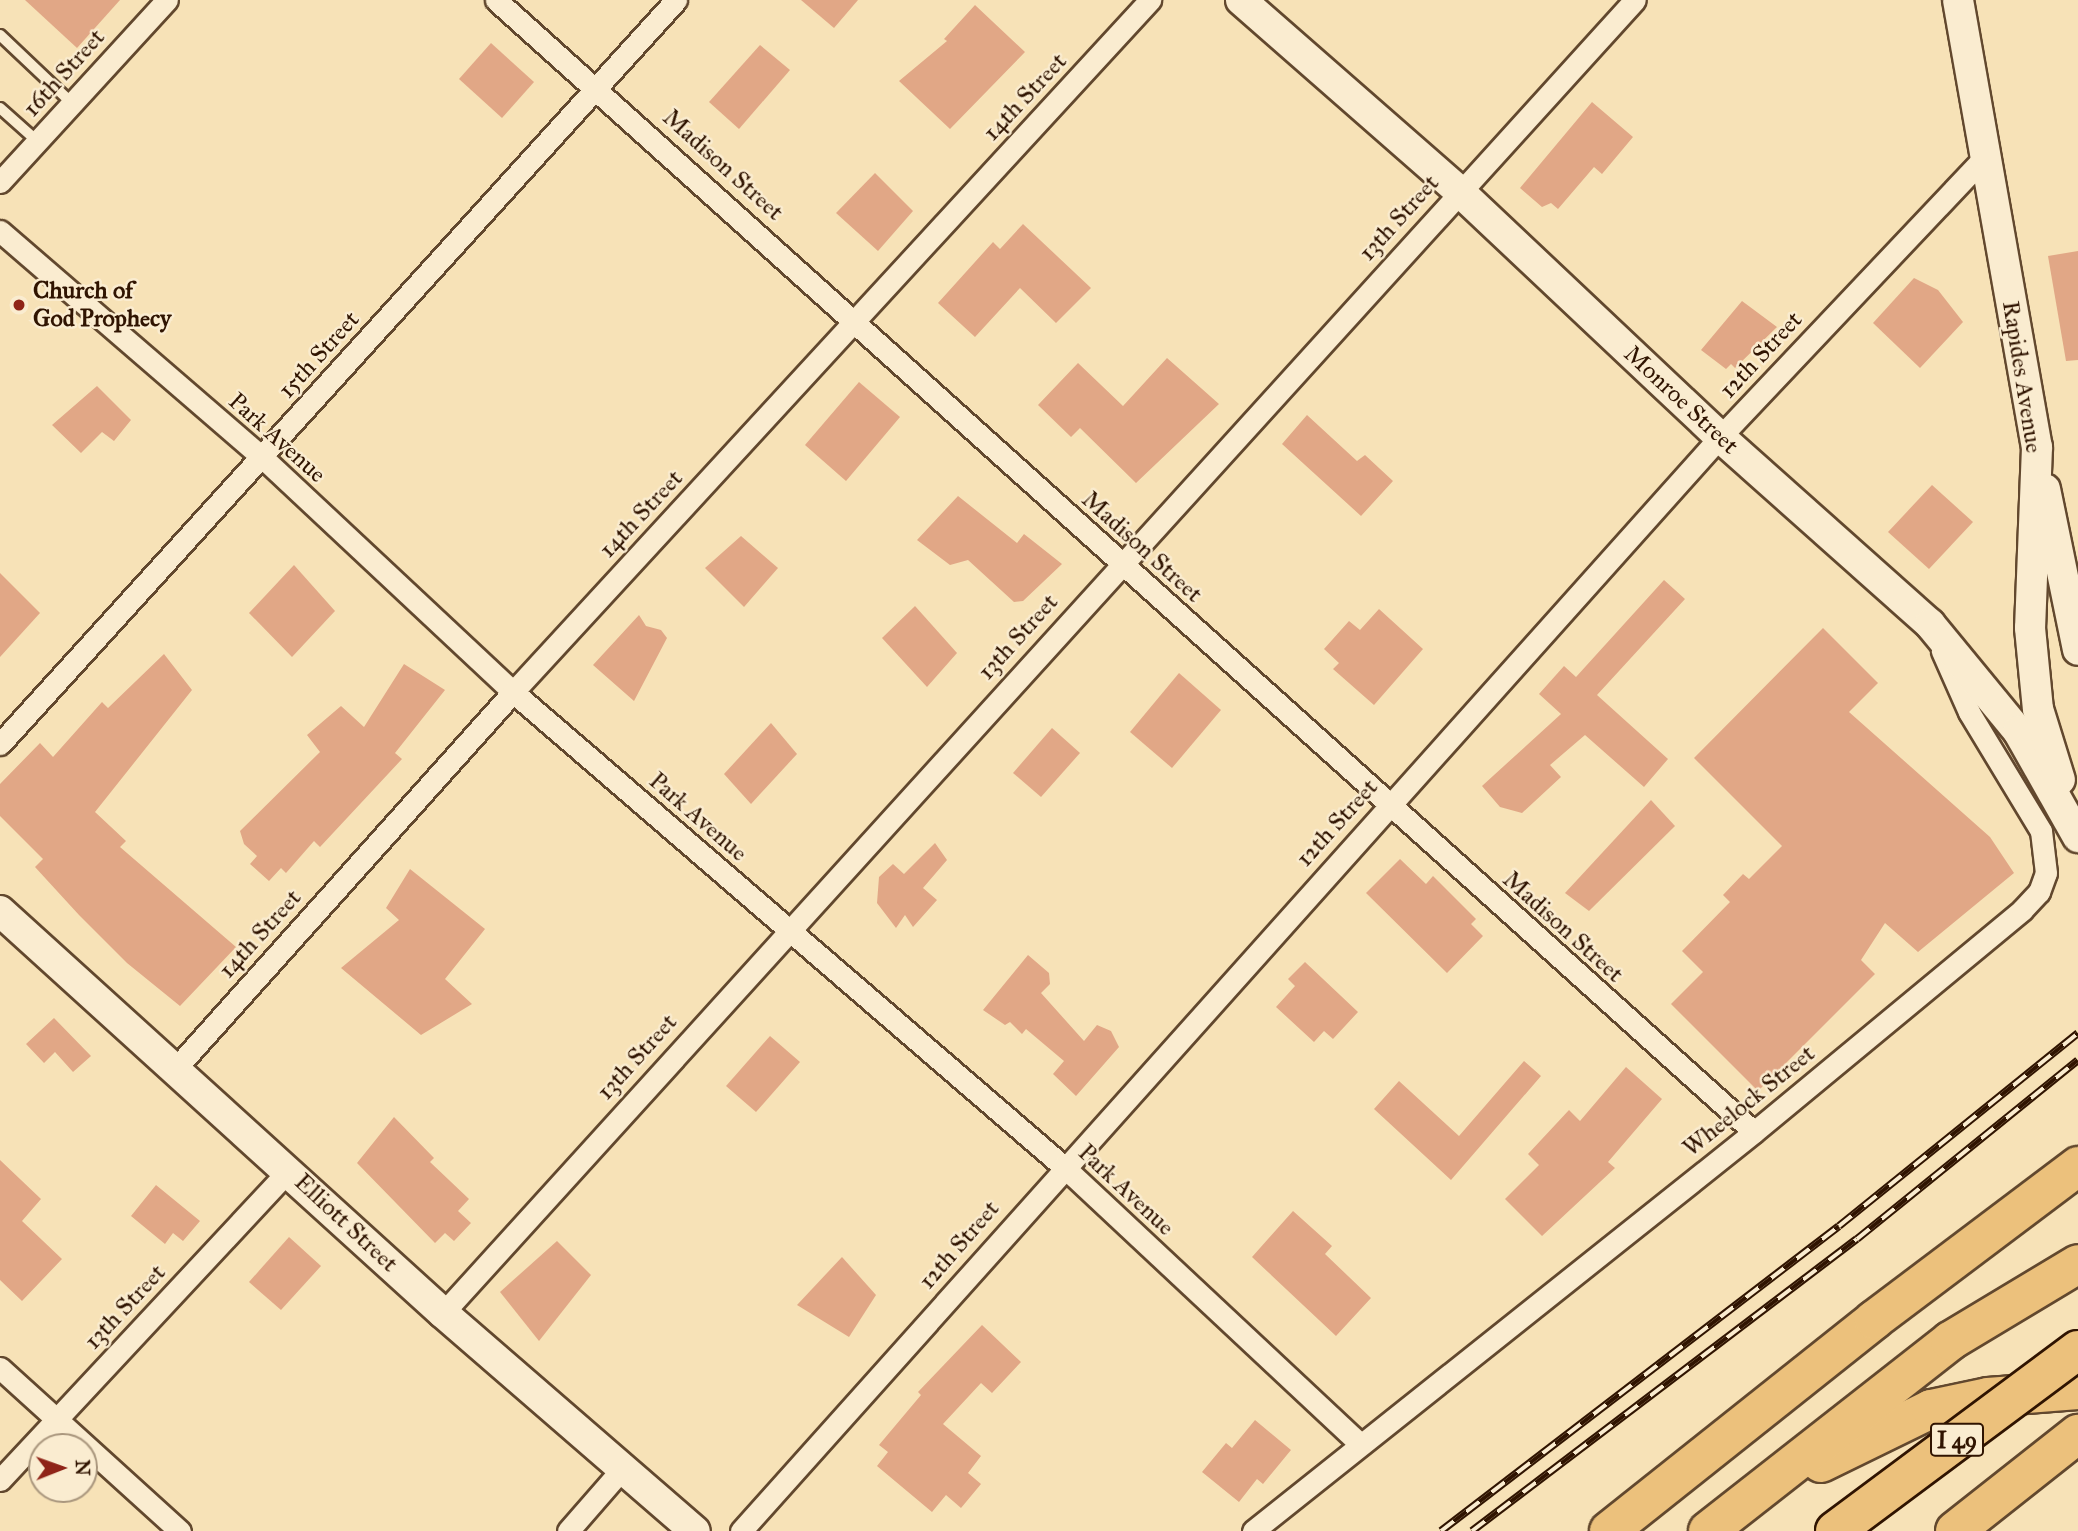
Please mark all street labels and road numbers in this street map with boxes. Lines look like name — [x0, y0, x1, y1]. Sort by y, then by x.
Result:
street label: 16th Street — [17, 23, 111, 123]
street label: 14th Street — [977, 47, 1073, 147]
street label: Madison Street — [657, 103, 789, 227]
street label: 13th Street — [1353, 169, 1445, 267]
street label: Rapides Avenue — [1996, 299, 2048, 455]
street label: 15th Street — [272, 306, 366, 404]
street label: 12th Street — [1714, 306, 1808, 404]
street label: Monroe Street — [1618, 340, 1744, 460]
street label: Park Avenue — [223, 387, 331, 489]
street label: 14th Street — [593, 464, 689, 564]
street label: Madison Street — [1076, 485, 1208, 609]
street label: 13th Street — [972, 588, 1064, 686]
street label: Park Avenue — [643, 767, 753, 867]
street label: 12th Street — [1290, 773, 1384, 873]
street label: Madison Street — [1497, 865, 1629, 989]
street label: 14th Street — [213, 884, 307, 984]
street label: 13th Street — [591, 1008, 683, 1106]
street label: Wheelock Street — [1677, 1039, 1821, 1163]
street label: Park Avenue — [1072, 1138, 1180, 1242]
street label: Elliott Street — [288, 1168, 404, 1278]
street label: 12th Street — [913, 1195, 1005, 1295]
street label: 13th Street — [78, 1259, 172, 1355]
road number: I 49 — [1929, 1420, 1985, 1460]

